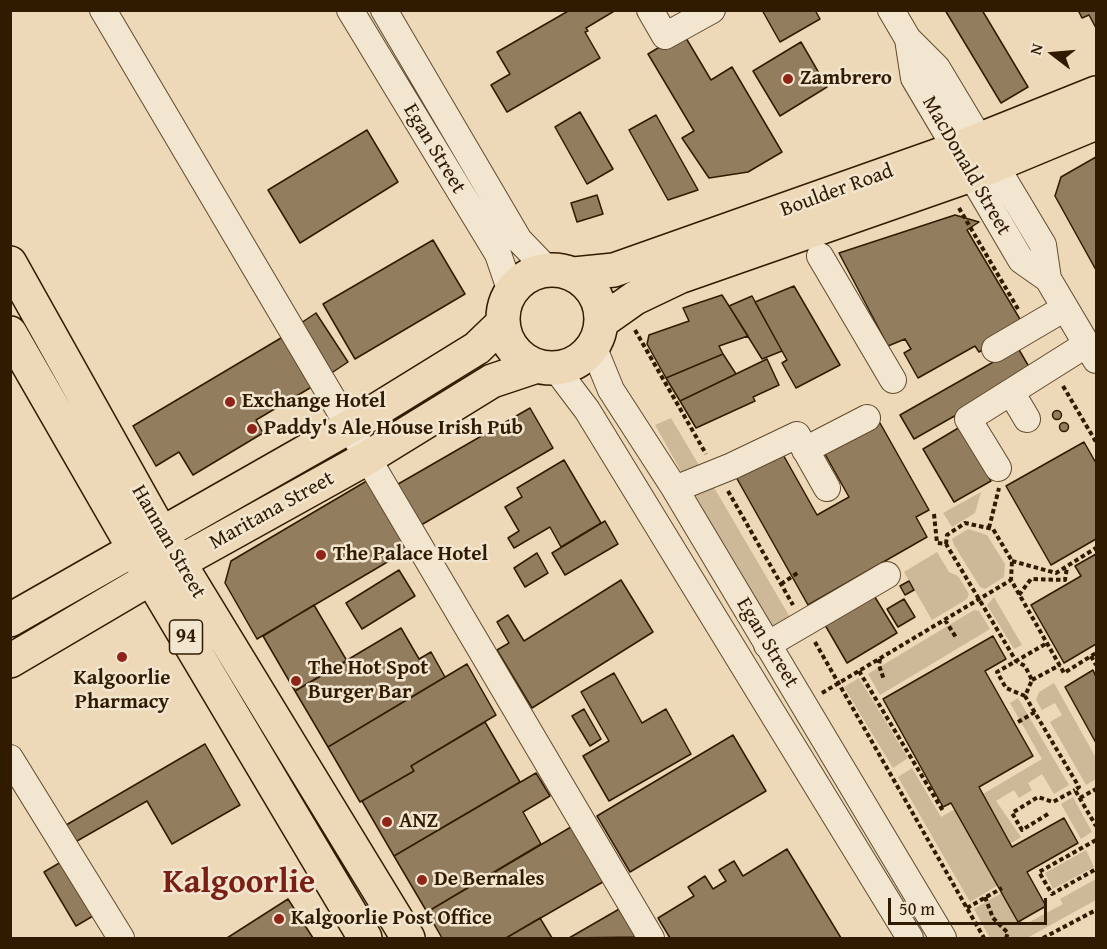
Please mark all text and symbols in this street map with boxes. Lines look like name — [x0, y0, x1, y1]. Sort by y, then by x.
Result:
north arrow — [1023, 24, 1083, 84]
text: N — [1023, 41, 1049, 57]
place label: Zambrero — [800, 66, 892, 92]
marker: Zambrero — [781, 72, 795, 86]
street label: MacDonald Street — [916, 92, 1016, 240]
street label: Egan Street — [397, 99, 471, 199]
street label: Boulder Road — [777, 159, 897, 223]
place label: Exchange Hotel — [242, 389, 386, 415]
marker: Exchange Hotel — [223, 395, 237, 409]
place label: Paddy's Ale House Irish Pub — [264, 416, 523, 442]
marker: Paddy's Ale House Irish Pub — [245, 422, 259, 436]
street label: Maritana Street — [205, 466, 339, 556]
street label: Hannan Street — [125, 481, 211, 603]
place label: The Palace Hotel — [333, 542, 488, 568]
marker: The Palace Hotel — [314, 548, 328, 562]
street label: Egan Street — [730, 593, 804, 693]
road number: 94 — [170, 620, 202, 654]
marker: Kalgoorlie Pharmacy — [115, 650, 129, 664]
place label: The Hot Spot Burger Bar — [308, 656, 428, 706]
place label: Kalgoorlie Pharmacy — [74, 666, 170, 716]
marker: The Hot Spot Burger Bar — [289, 674, 303, 688]
place label: ANZ — [399, 809, 438, 835]
marker: ANZ — [380, 815, 394, 829]
district label: Kalgoorlie — [163, 864, 315, 904]
place label: De Bernales — [434, 867, 545, 893]
marker: De Bernales — [415, 873, 429, 887]
scale bar — [891, 886, 1050, 924]
text: 50 m — [899, 895, 935, 922]
place label: Kalgoorlie Post Office — [291, 906, 492, 932]
marker: Kalgoorlie Post Office — [272, 912, 286, 926]

